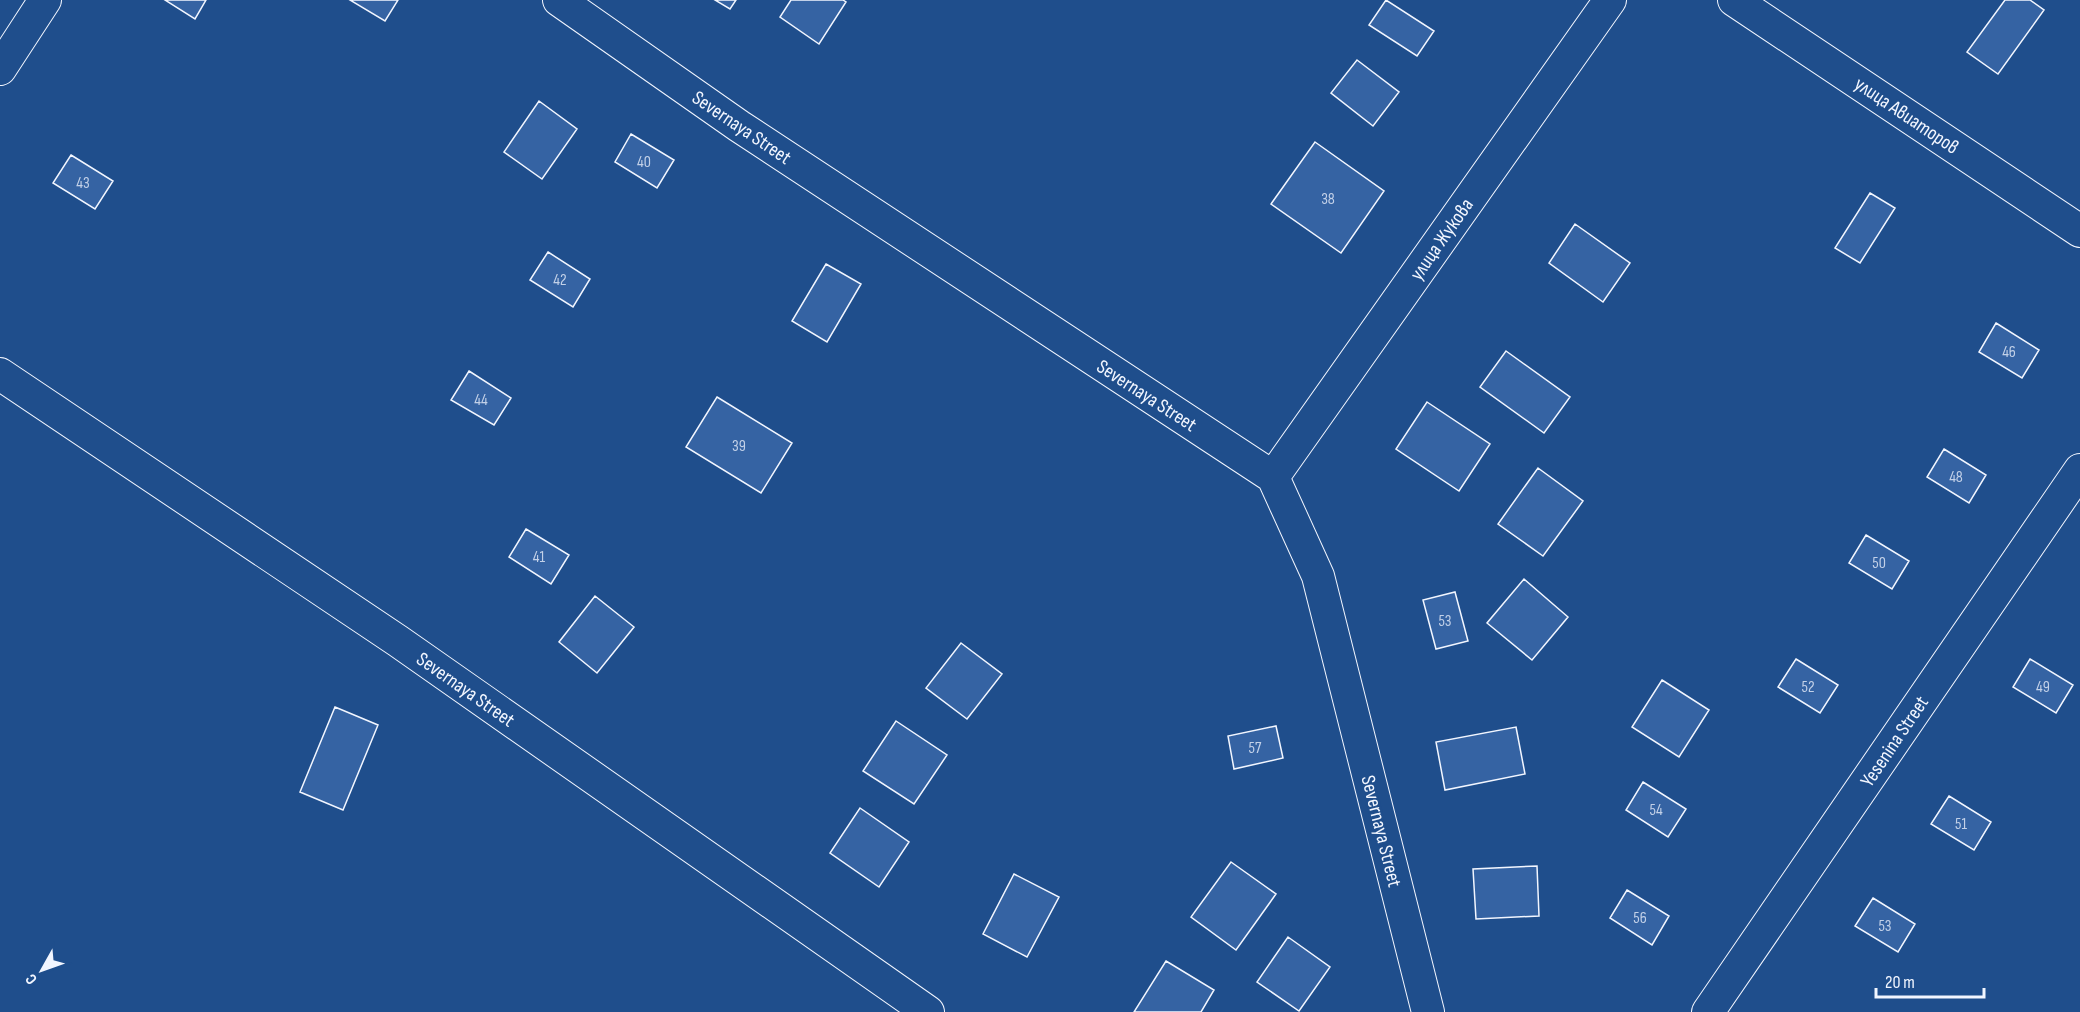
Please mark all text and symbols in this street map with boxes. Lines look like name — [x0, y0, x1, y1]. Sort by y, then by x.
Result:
street label: улица Авиаторов — [1850, 72, 1963, 160]
street label: Severnaya Street — [687, 86, 796, 170]
house number: 40 — [637, 153, 651, 172]
house number: 43 — [76, 174, 90, 193]
house number: 38 — [1321, 190, 1335, 209]
street label: улица Жукова — [1405, 194, 1479, 285]
house number: 42 — [553, 271, 567, 290]
house number: 46 — [2002, 343, 2016, 362]
street label: Severnaya Street — [1092, 355, 1201, 437]
house number: 44 — [474, 391, 488, 410]
house number: 39 — [732, 437, 746, 456]
house number: 48 — [1949, 468, 1963, 487]
house number: 41 — [533, 548, 546, 567]
house number: 50 — [1872, 554, 1886, 573]
house number: 53 — [1438, 612, 1452, 631]
street label: Severnaya Street — [412, 647, 519, 732]
house number: 52 — [1801, 678, 1815, 697]
house number: 49 — [2036, 678, 2050, 697]
street label: Yesenina Street — [1856, 692, 1934, 792]
house number: 57 — [1249, 739, 1262, 758]
street label: Severnaya Street — [1356, 773, 1407, 890]
house number: 54 — [1649, 801, 1663, 820]
house number: 51 — [1955, 815, 1967, 834]
house number: 56 — [1633, 909, 1647, 928]
house number: 53 — [1878, 917, 1892, 936]
north arrow — [12, 940, 72, 1000]
scale bar — [1876, 961, 1984, 999]
text: С — [22, 969, 42, 988]
text: 20 m — [1885, 972, 1915, 993]

